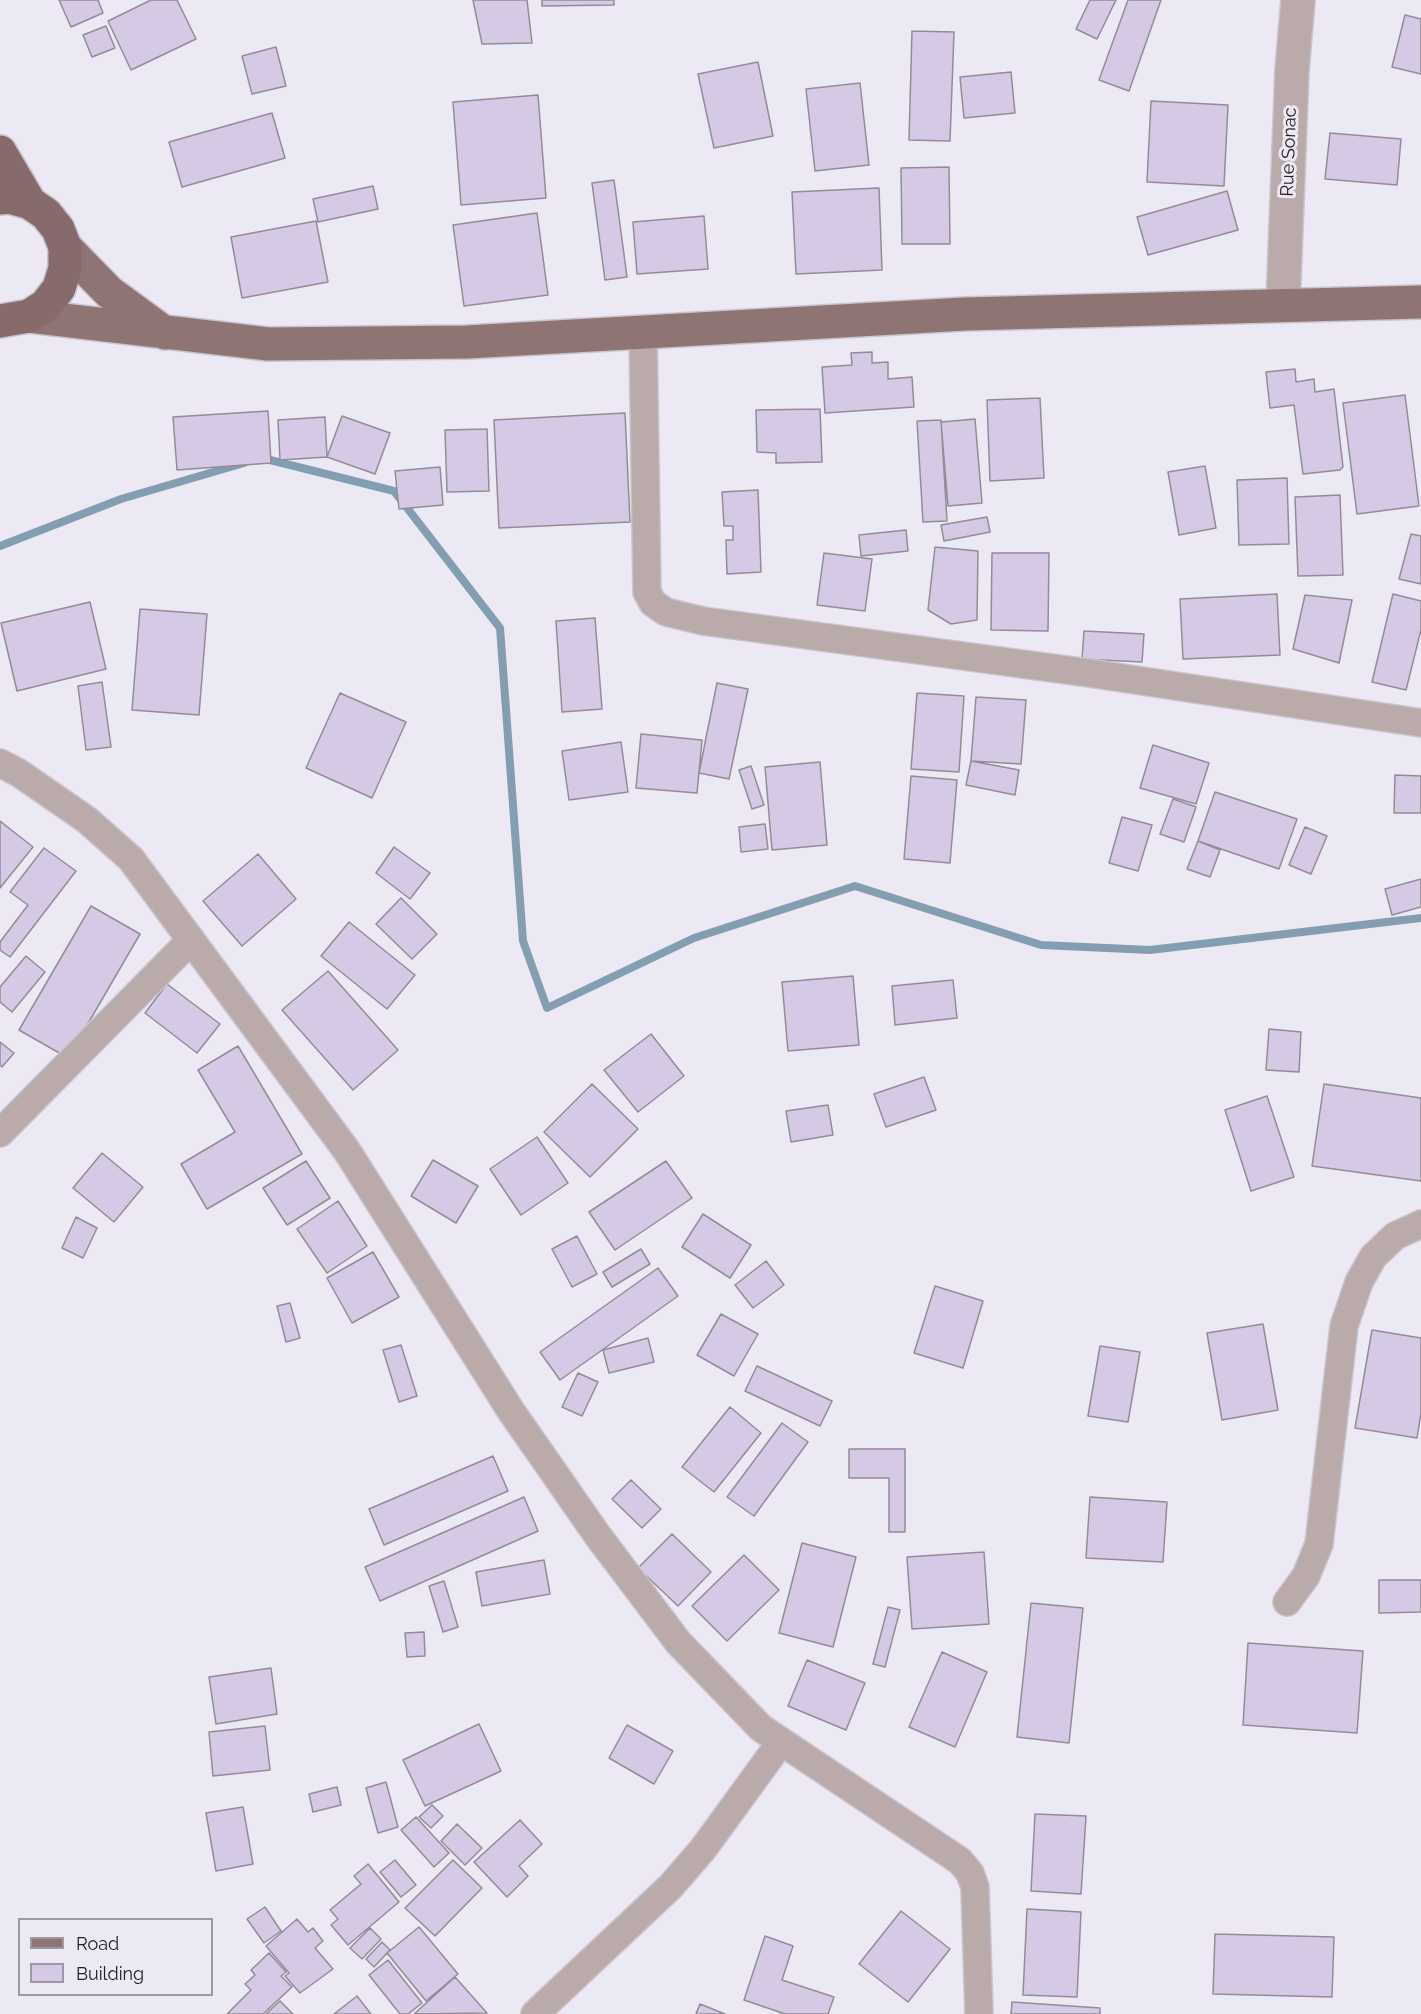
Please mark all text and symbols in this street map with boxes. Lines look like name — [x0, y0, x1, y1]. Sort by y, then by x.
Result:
street label: Rue Sonac — [1277, 107, 1301, 197]
legend — [18, 1918, 213, 1996]
text: Road — [76, 1933, 119, 1954]
text: Building — [76, 1963, 144, 1984]

